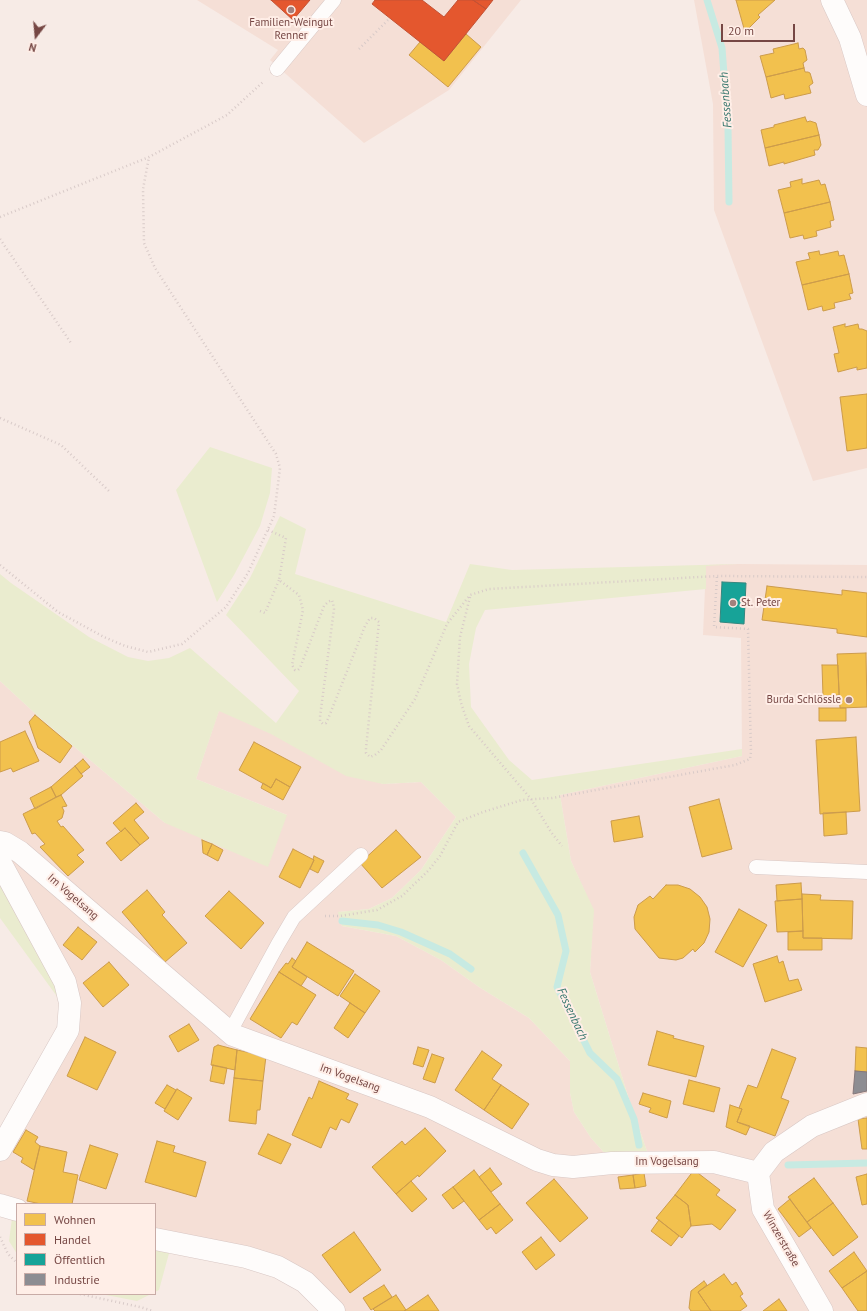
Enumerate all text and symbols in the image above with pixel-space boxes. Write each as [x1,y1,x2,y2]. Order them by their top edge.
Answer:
marker: Familien-Weingut Renner [286,5,296,15]
north arrow [16,16,56,56]
place label: Familien-Weingut Renner [249,16,333,42]
scale bar [723,16,797,42]
text: 20 m [728,23,754,38]
text: N [27,40,38,55]
water label: Fessenbach [717,71,735,129]
place label: St. Peter [741,596,780,610]
marker: St. Peter [728,598,738,608]
place label: Burda Schlössle [767,693,841,707]
marker: Burda Schlössle [844,695,854,705]
street label: Im Vogelsang [45,871,101,923]
water label: Fessenbach [554,985,590,1043]
street label: Im Vogelsang [318,1061,382,1095]
street label: Im Vogelsang [635,1155,699,1169]
legend [16,1203,156,1295]
street label: Winzerstraße [760,1209,802,1269]
text: Wohnen [54,1212,96,1227]
text: Handel [54,1232,91,1247]
text: Öffentlich [54,1252,105,1267]
text: Industrie [54,1272,100,1287]

